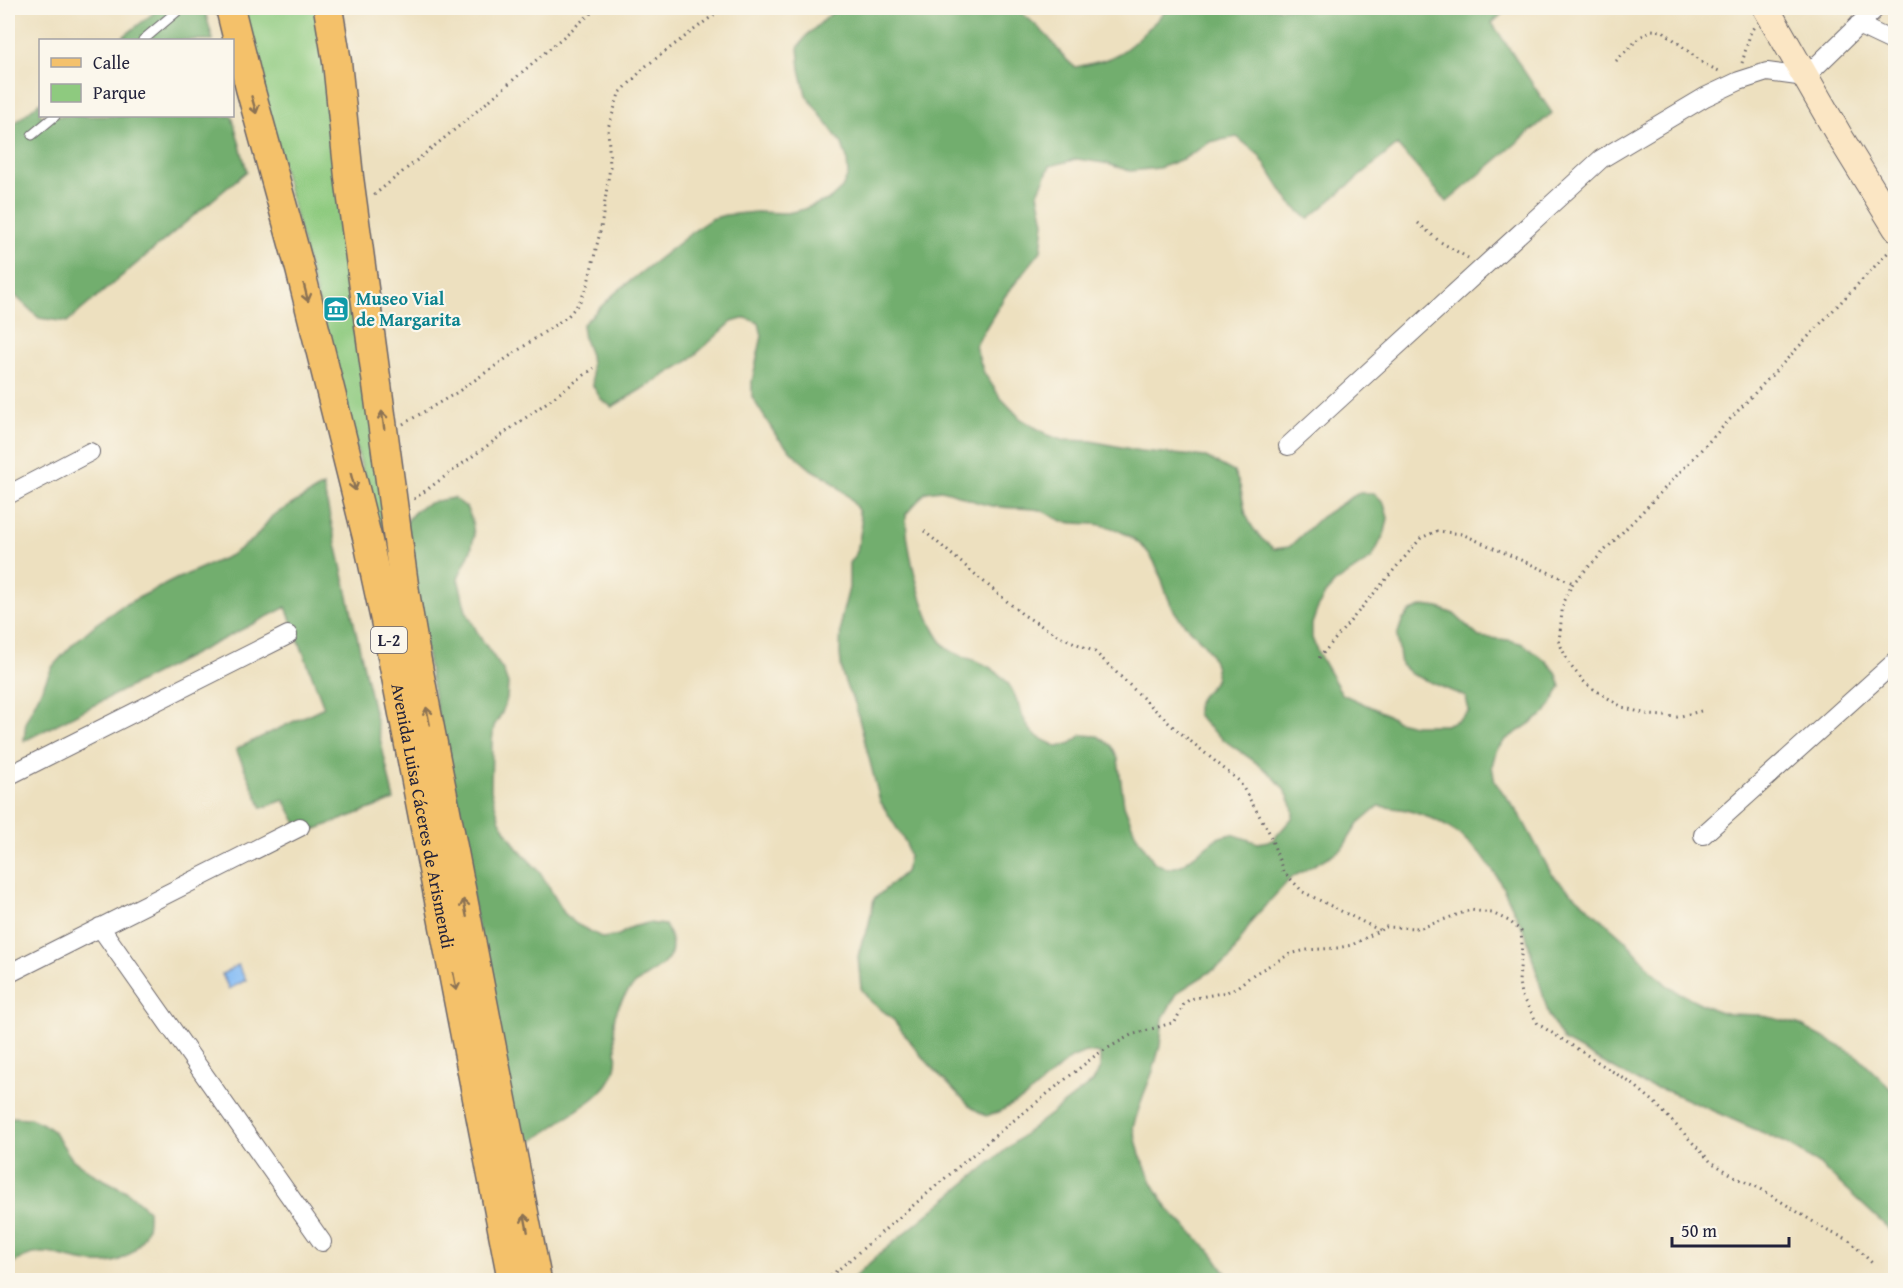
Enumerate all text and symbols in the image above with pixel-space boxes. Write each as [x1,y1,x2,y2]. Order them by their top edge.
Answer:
legend [39,39,234,117]
text: Calle [93,49,130,76]
text: Parque [93,79,146,106]
one-way arrow [249,95,261,114]
one-way arrow [300,283,312,302]
place label: Museo Vial de Margarita [356,285,461,333]
museum icon: Museo Vial de Margarita [321,294,351,324]
one-way arrow [377,411,388,430]
one-way arrow [347,472,359,491]
road number: L-2 [371,627,407,653]
street label: Avenida Luisa Cáceres de Arismendi [384,681,462,951]
one-way arrow [422,707,433,727]
one-way arrow [459,899,470,918]
one-way arrow [450,972,461,991]
scale bar [1672,1210,1789,1248]
one-way arrow [520,1214,531,1233]
text: 50 m [1681,1217,1717,1244]

